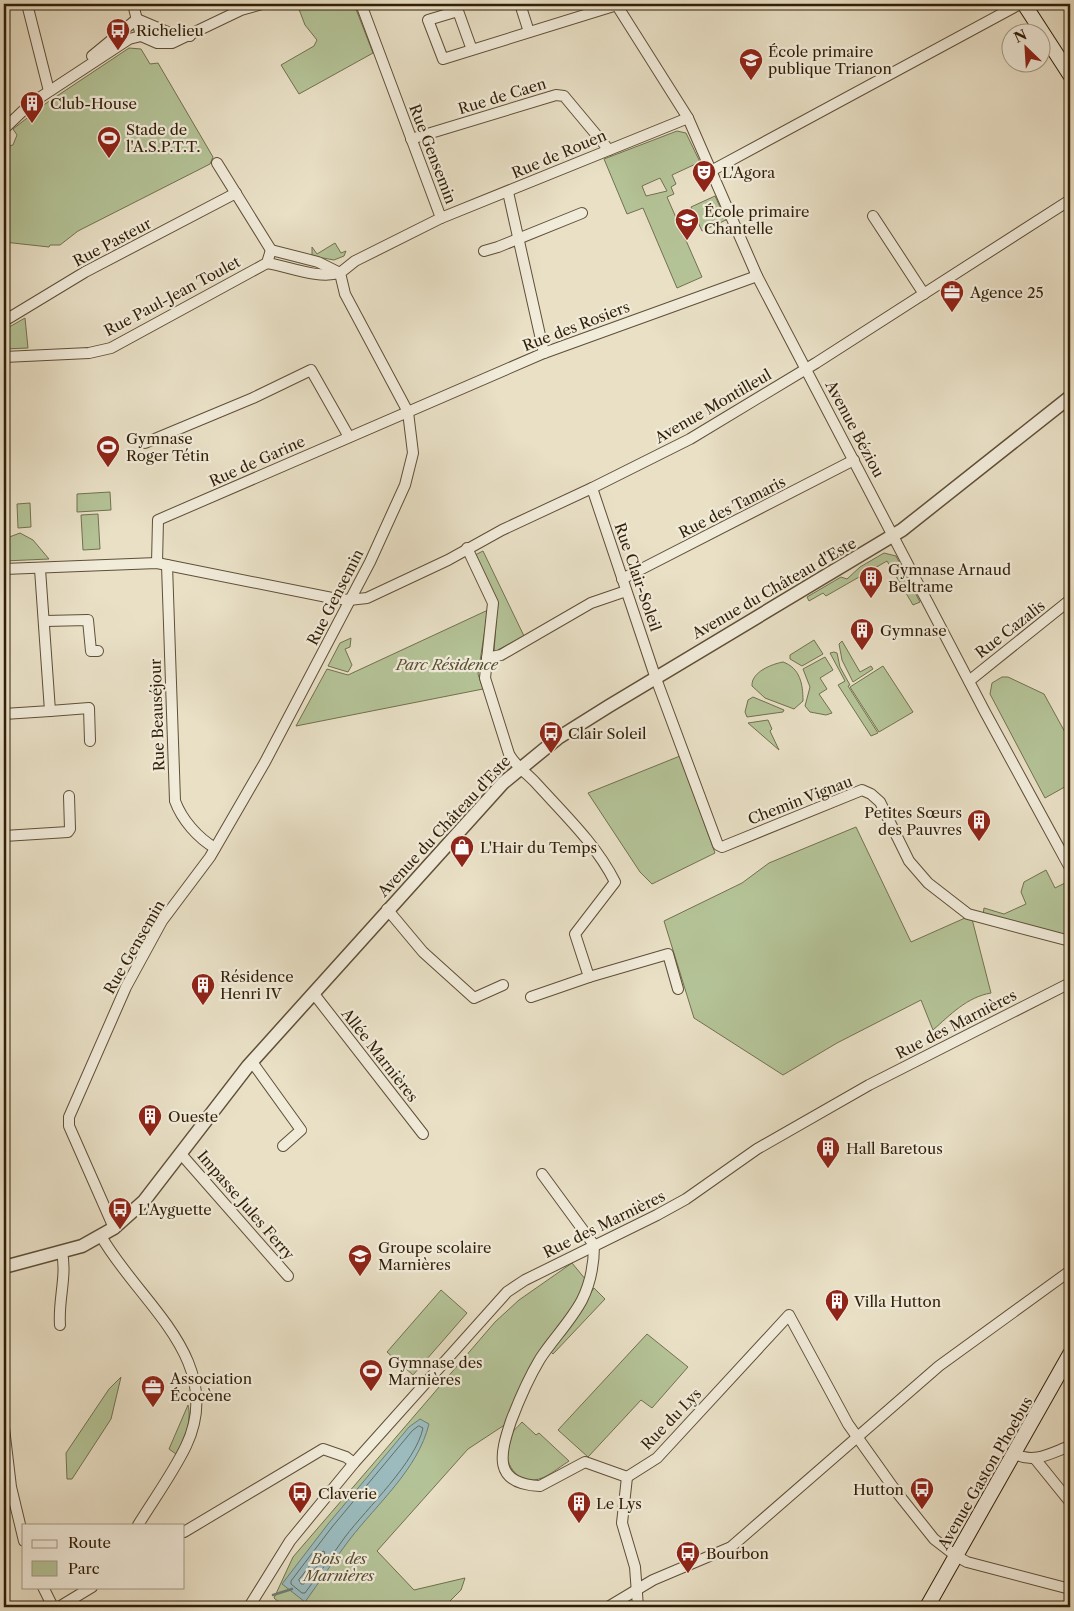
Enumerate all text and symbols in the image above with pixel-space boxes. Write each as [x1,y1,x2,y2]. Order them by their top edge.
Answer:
bus stop icon: Richelieu [105,17,131,51]
place label: Richelieu [136,21,204,40]
north arrow [1002,22,1052,72]
text: N [1011,25,1030,47]
place label: École primaire publique Trianon [768,42,893,78]
school or university icon: École primaire publique Trianon [738,47,764,81]
street label: Rue de Caen [456,73,549,118]
building icon: Club-House [19,90,45,124]
place label: Club-House [50,94,137,113]
street label: Rue Gensemin [405,101,461,207]
place label: Stade de l'A.S.P.T.T. [126,120,201,156]
sports icon: Stade de l'A.S.P.T.T. [96,125,122,159]
street label: Rue de Rouen [509,125,610,183]
theatre icon: L'Agora [691,159,717,193]
place label: L'Agora [722,163,775,182]
place label: École primaire Chantelle [704,202,809,238]
school or university icon: École primaire Chantelle [674,207,700,241]
street label: Rue Pasteur [70,213,155,271]
street label: Rue Paul-Jean Toulet [101,252,244,340]
office icon: Agence 25 [939,279,965,313]
place label: Agence 25 [969,283,1044,302]
street label: Rue des Rosiers [520,297,632,355]
street label: Avenue Montilleul [650,365,775,448]
street label: Avenue Béziou [821,376,888,481]
place label: Gymnase Roger Tétin [126,429,210,465]
street label: Rue de Garine [206,431,308,491]
sports icon: Gymnase Roger Tétin [95,434,121,468]
street label: Rue des Tamaris [675,472,789,542]
street label: Rue Clair-Soleil [610,520,666,634]
street label: Avenue du Château d'Este [688,533,859,643]
street label: Rue Gensemin [303,545,368,648]
place label: Gymnase Arnaud Beltrame [888,560,1011,596]
building icon: Gymnase Arnaud Beltrame [858,565,884,599]
street label: Rue Cazalis [971,596,1049,662]
building icon: Gymnase [849,617,875,651]
place label: Gymnase [880,621,947,640]
park label: Parc Résidence [395,655,499,674]
street label: Rue Beauséjour [146,658,168,772]
bus stop icon: Clair Soleil [538,720,564,754]
place label: Clair Soleil [568,724,647,743]
street label: Avenue du Château d'Este [373,751,514,901]
street label: Chemin Vignau [745,771,855,829]
place label: Petites Sœurs des Pauvres [864,803,962,839]
building icon: Petites Sœurs des Pauvres [966,808,992,842]
shop icon: L'Hair du Temps [449,834,475,868]
place label: L'Hair du Temps [480,838,597,857]
street label: Rue Gensemin [99,896,169,997]
place label: Résidence Henri IV [220,967,294,1003]
building icon: Résidence Henri IV [190,972,216,1006]
street label: Rue des Marnières [892,985,1020,1063]
street label: Allée Marnières [337,1004,422,1106]
building icon: Oueste [137,1103,163,1137]
place label: Oueste [168,1107,218,1126]
building icon: Hall Baretous [815,1135,841,1169]
place label: Hall Baretous [846,1139,943,1158]
street label: Impasse Jules Ferry [193,1146,299,1264]
street label: Rue des Marnières [540,1186,668,1262]
bus stop icon: L'Ayguette [107,1196,133,1230]
place label: L'Ayguette [138,1200,212,1219]
place label: Groupe scolaire Marnières [378,1238,491,1274]
school or university icon: Groupe scolaire Marnières [347,1243,373,1277]
building icon: Villa Hutton [824,1288,850,1322]
place label: Villa Hutton [853,1292,942,1311]
place label: Gymnase des Marnières [388,1353,483,1389]
sports icon: Gymnase des Marnières [358,1358,384,1392]
place label: Association Écocène [169,1369,253,1405]
office icon: Association Écocène [140,1374,166,1408]
street label: Rue du Lys [637,1384,705,1454]
street label: Avenue Gaston Phoebus [933,1393,1037,1554]
bus stop icon: Hutton [909,1476,935,1510]
bus stop icon: Claverie [287,1480,313,1514]
place label: Hutton [853,1480,905,1499]
place label: Claverie [318,1484,377,1503]
building icon: Le Lys [566,1490,592,1524]
place label: Le Lys [596,1494,642,1513]
legend [22,1524,185,1588]
text: Route [68,1533,111,1552]
bus stop icon: Bourbon [675,1540,701,1574]
place label: Bourbon [706,1544,769,1563]
park label: Bois des Marnières [302,1549,375,1585]
text: Parc [68,1559,100,1578]

